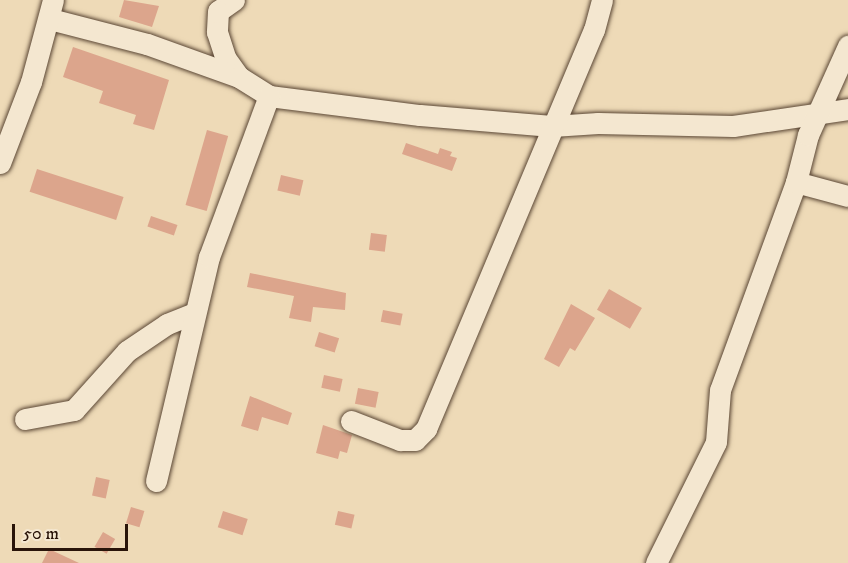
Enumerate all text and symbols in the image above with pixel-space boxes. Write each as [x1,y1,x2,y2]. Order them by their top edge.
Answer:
scale bar [15,512,130,550]
text: 50 m [23,523,59,545]

